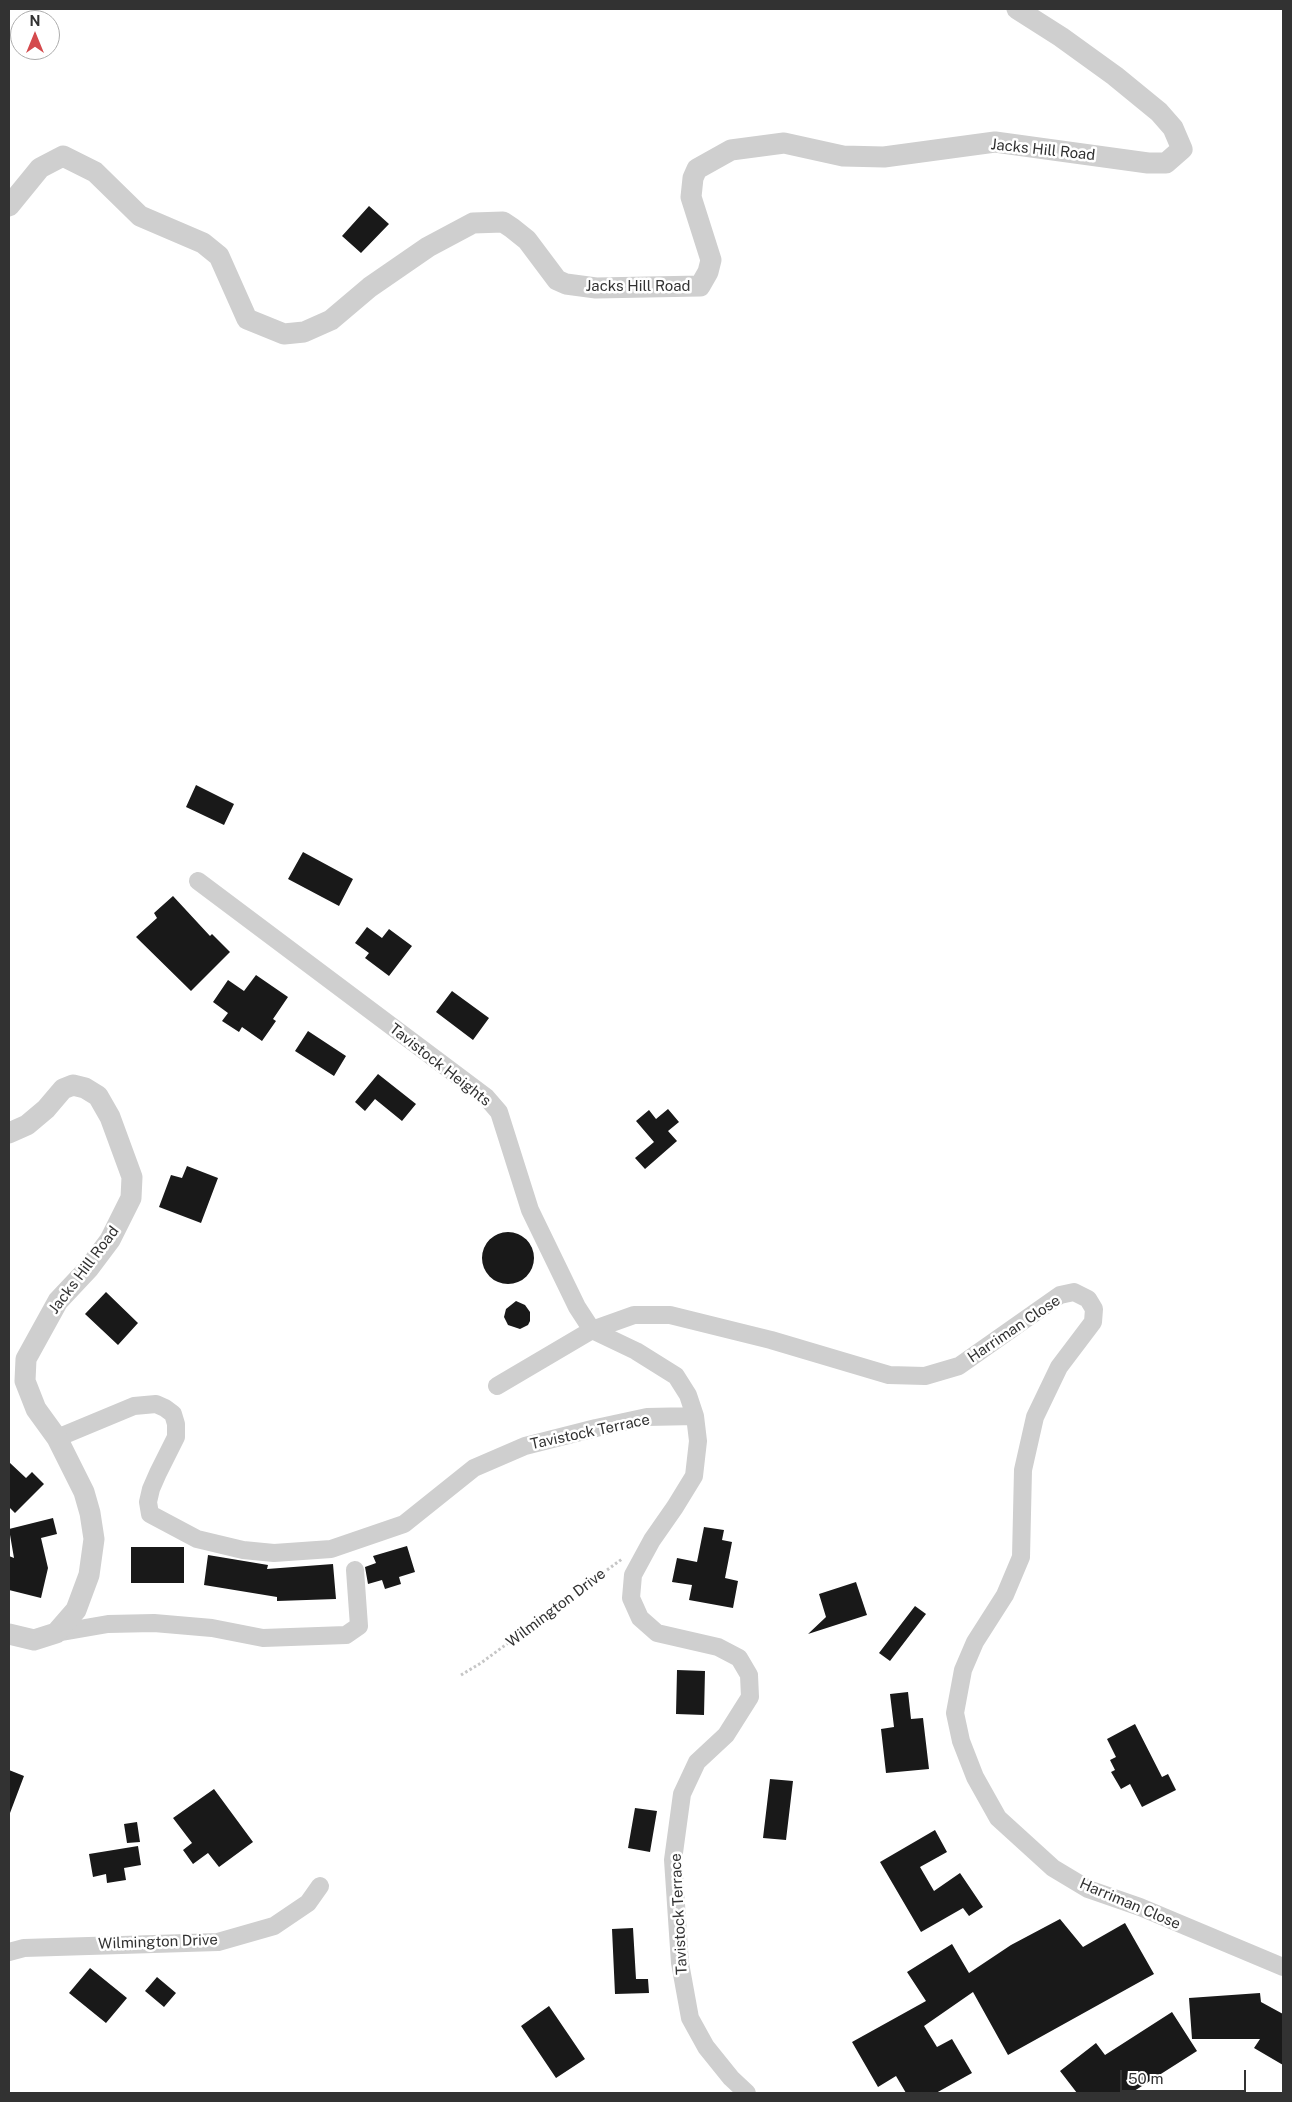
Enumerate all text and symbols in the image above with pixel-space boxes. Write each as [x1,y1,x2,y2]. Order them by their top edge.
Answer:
north arrow [10,10,60,60]
text: N [30,13,40,29]
street label: Jacks Hill Road [990,136,1096,164]
street label: Jacks Hill Road [586,277,690,295]
street label: Tavistock Heights [386,1020,494,1110]
street label: Jacks Hill Road [45,1223,123,1317]
street label: Harriman Close [964,1291,1064,1367]
street label: Tavistock Terrace [529,1411,651,1453]
street label: Wilmington Drive [503,1565,609,1651]
street label: Tavistock Terrace [667,1853,691,1975]
street label: Harriman Close [1077,1875,1183,1933]
street label: Wilmington Drive [98,1931,218,1953]
scale bar [1122,2060,1248,2092]
text: 50 m [1128,2070,1163,2087]

